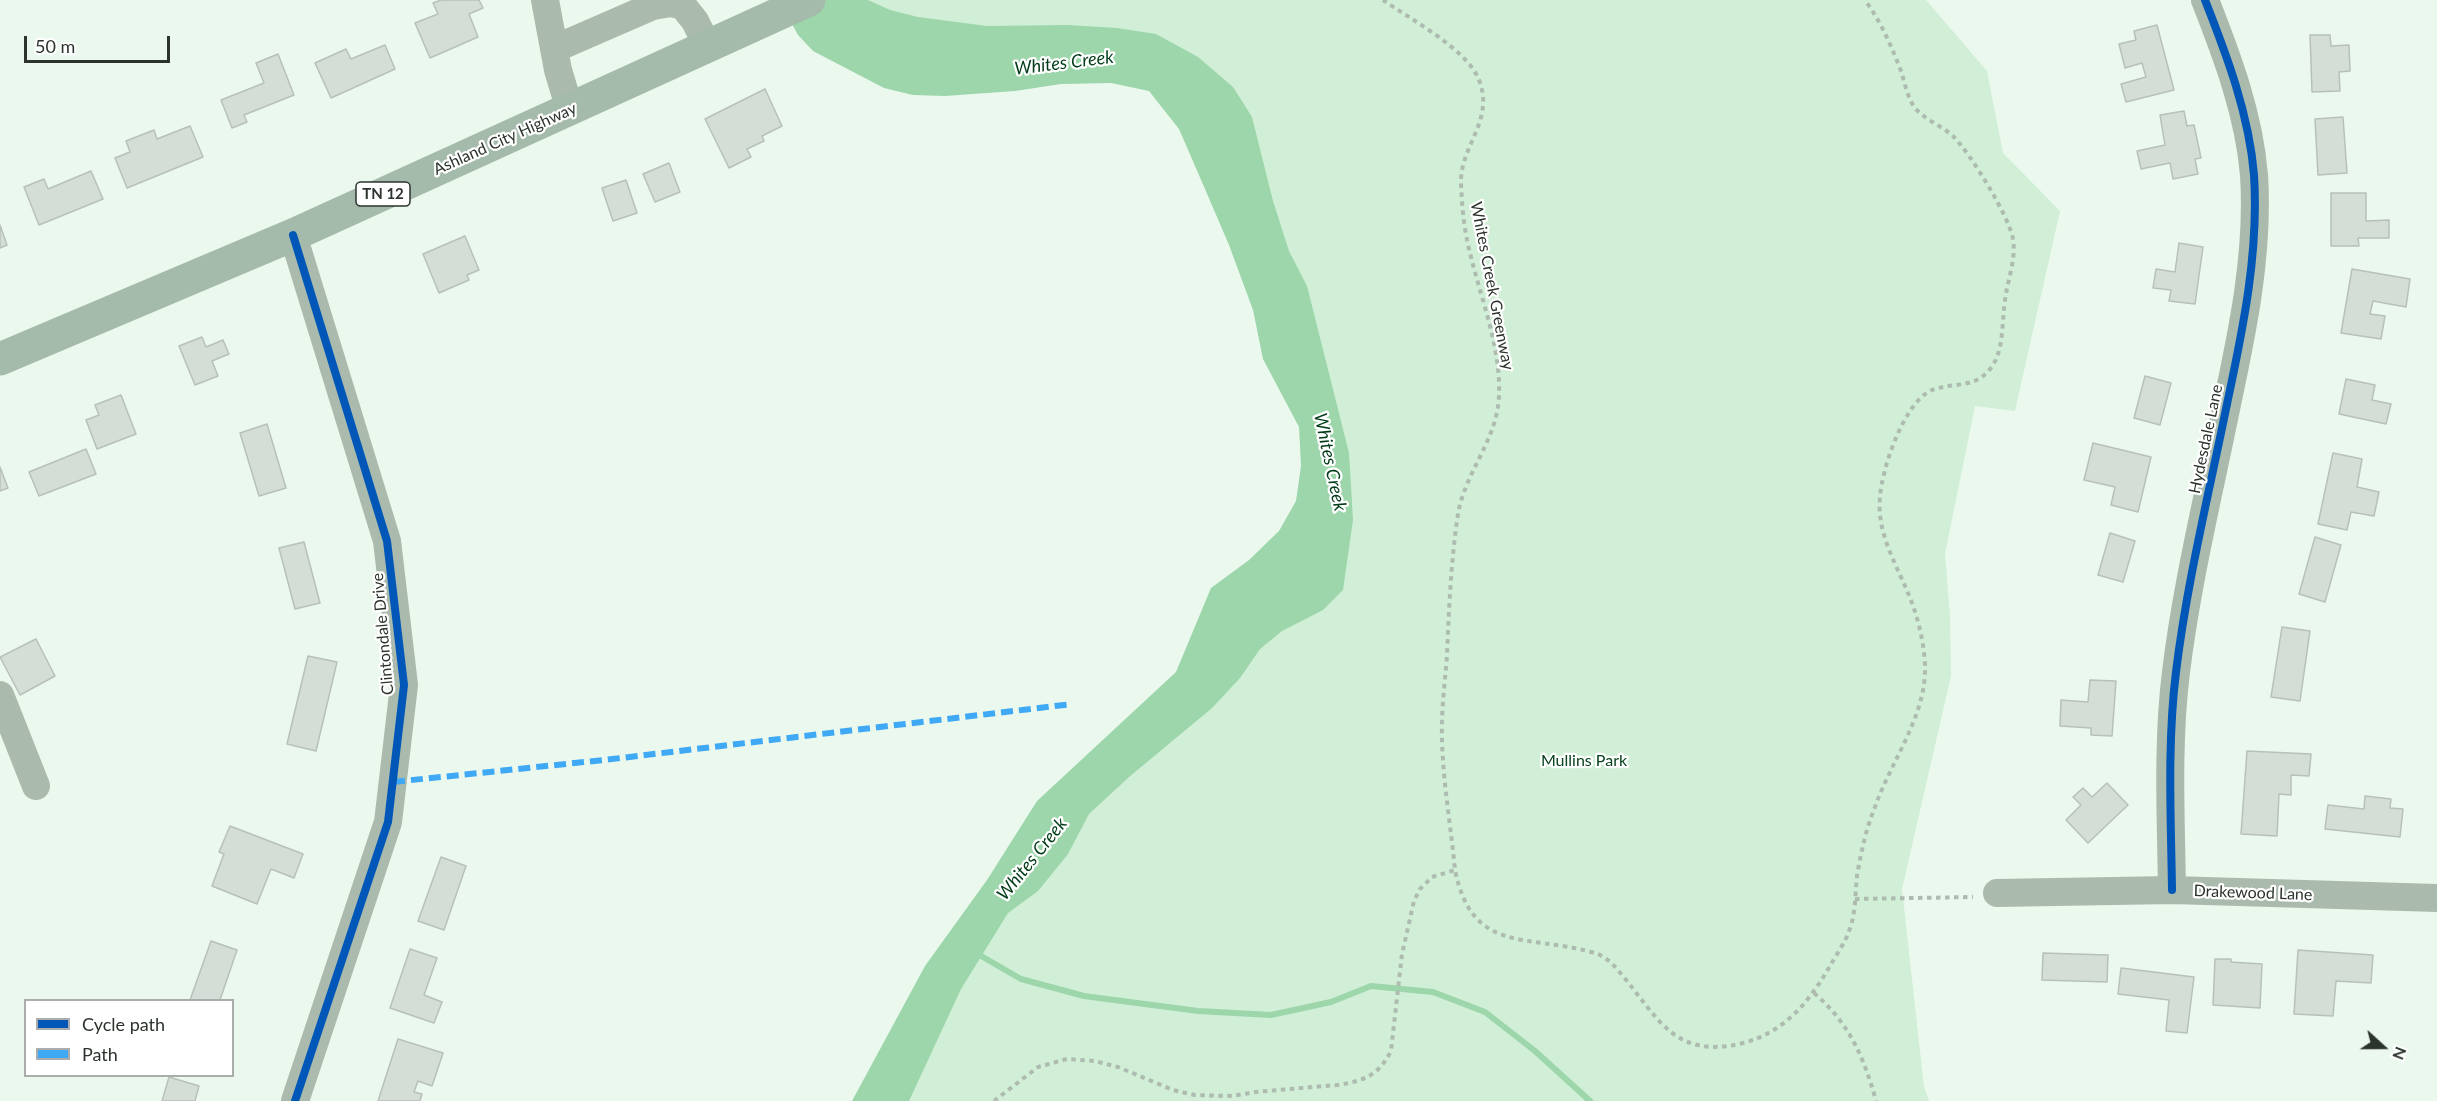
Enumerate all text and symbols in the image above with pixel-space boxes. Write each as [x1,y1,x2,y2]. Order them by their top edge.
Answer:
scale bar [27,24,172,62]
text: 50 m [35,35,75,57]
water label: Whites Creek [1013,46,1115,80]
street label: Ashland City Highway [430,99,580,179]
road number: TN 12 [356,182,410,206]
street label: Whites Creek Greenway [1466,200,1518,372]
street label: Hydesdale Lane [2185,383,2227,495]
water label: Whites Creek [1309,411,1351,513]
street label: Clintondale Drive [368,572,398,696]
park label: Mullins Park [1541,751,1627,771]
water label: Whites Creek [992,813,1072,905]
street label: Drakewood Lane [2193,881,2313,905]
legend [24,999,234,1077]
text: Cycle path [82,1013,165,1035]
north arrow [2353,1017,2413,1077]
text: Path [82,1043,118,1065]
text: N [2389,1044,2411,1063]

